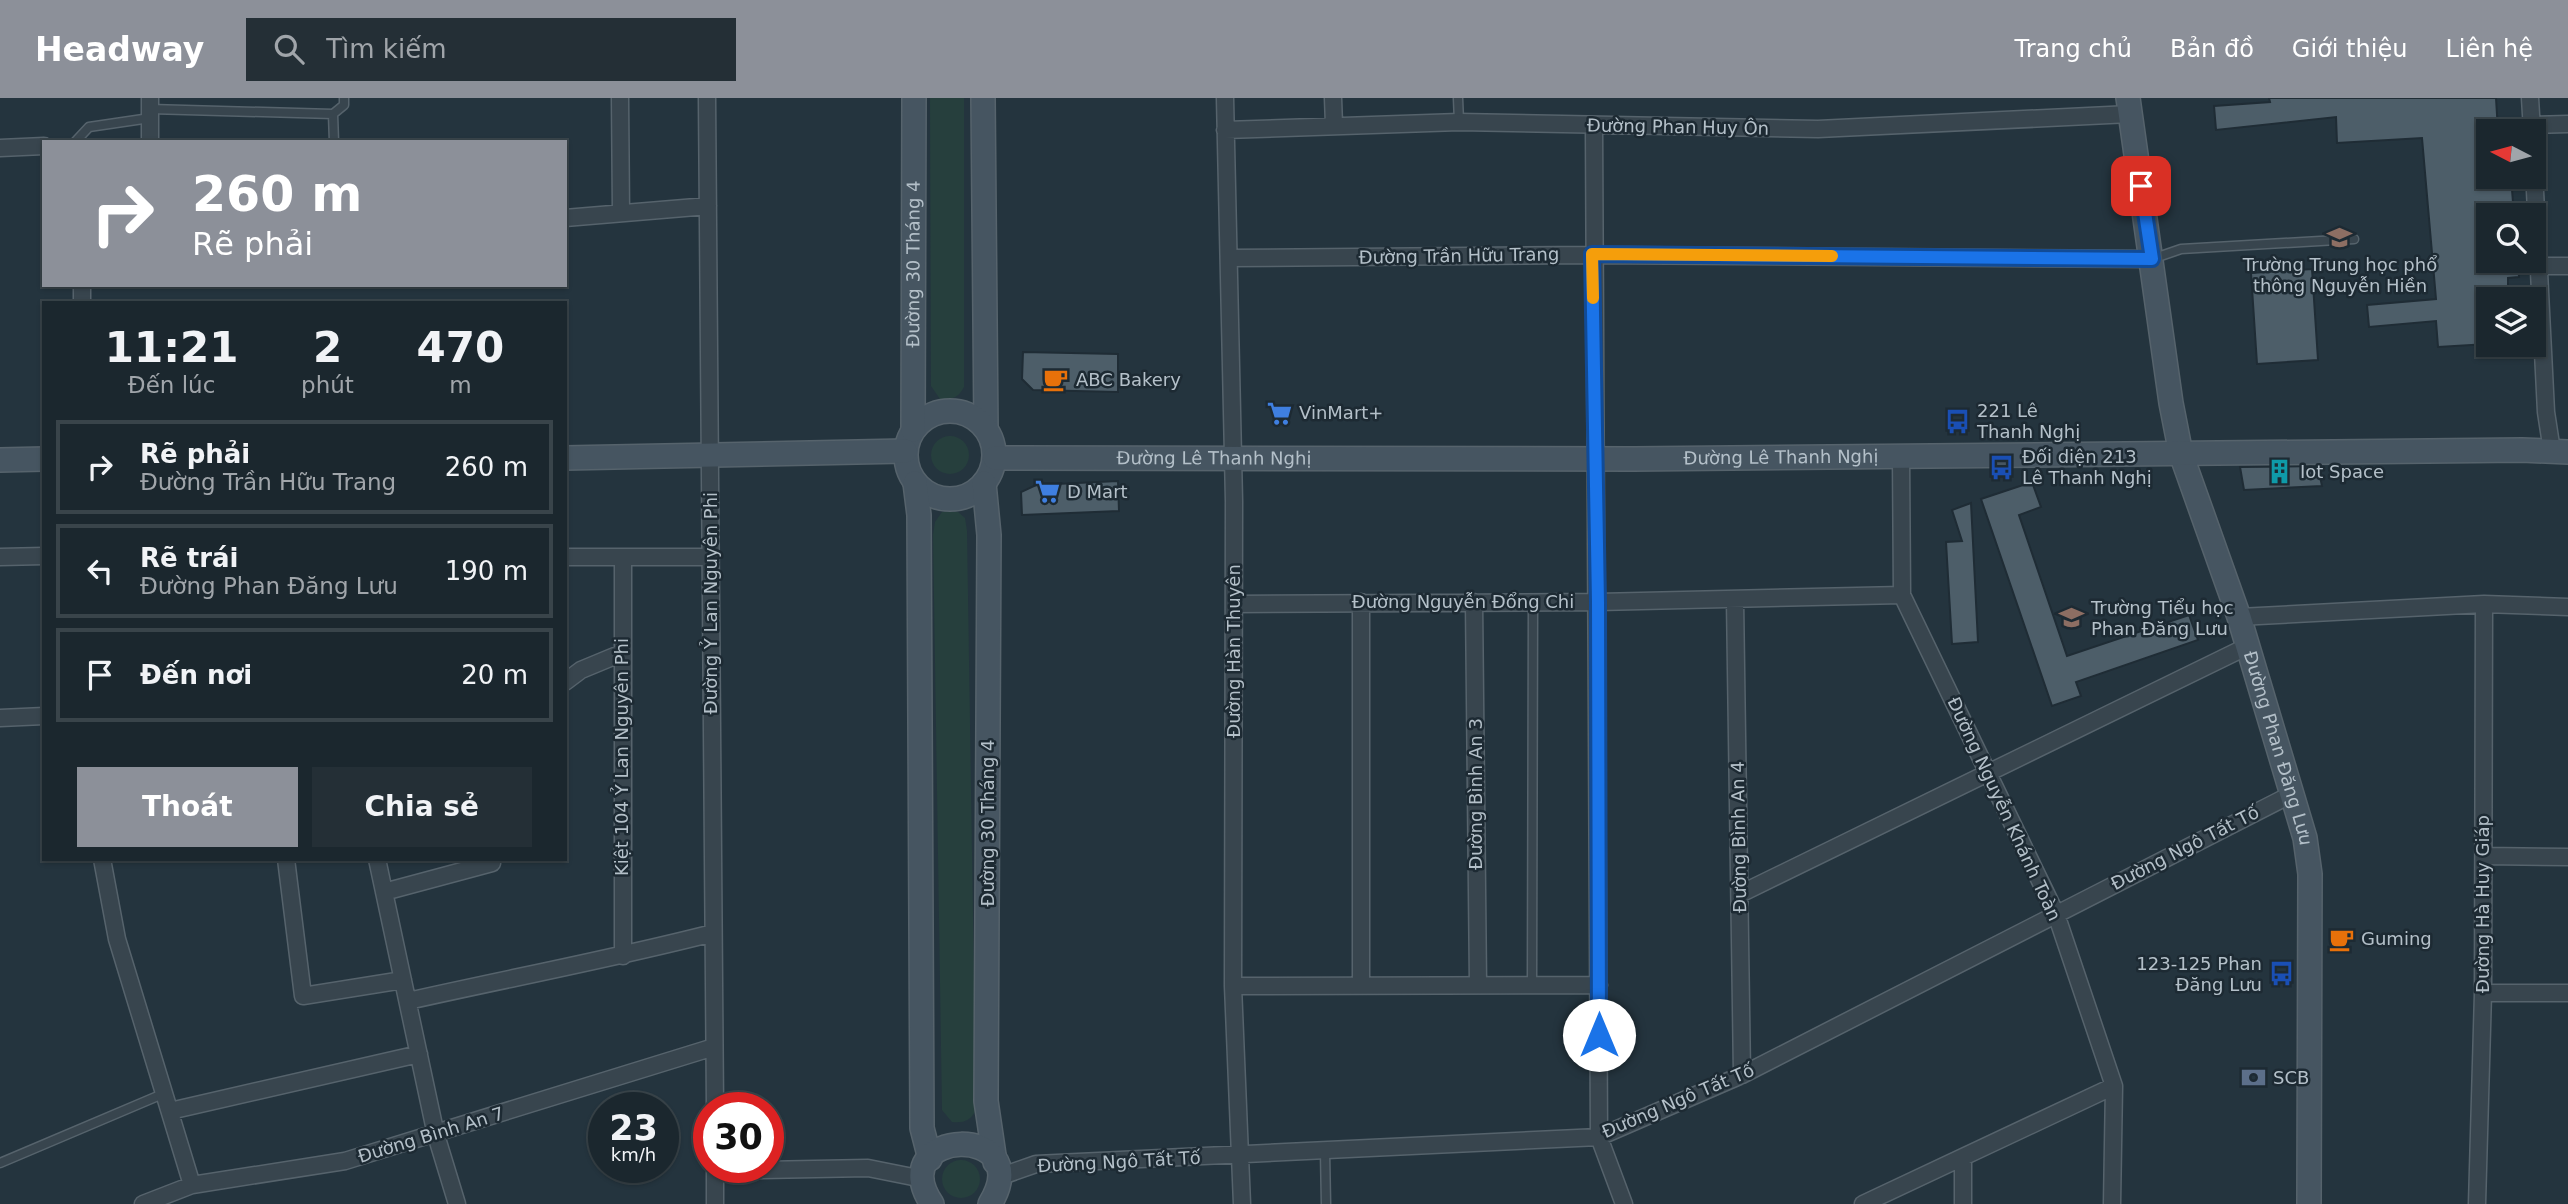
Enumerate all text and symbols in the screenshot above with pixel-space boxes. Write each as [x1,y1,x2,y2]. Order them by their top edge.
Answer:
search box [246,18,736,81]
text: Headway [35,30,204,69]
icon: search [270,30,308,68]
text: Tìm kiếm [326,34,446,64]
text: Trang chủ [2015,35,2132,63]
text: Bản đồ [2170,35,2254,63]
text: Giới thiệu [2292,35,2407,63]
text: Liên hệ [2445,35,2533,63]
street label: Đường Phan Huy Ôn [1587,114,1769,139]
north arrow [2476,119,2546,189]
map controls [2476,119,2546,357]
pin [2111,156,2171,216]
text: 260 m [192,166,362,223]
icon: arrive [2122,167,2160,205]
icon: right [77,168,168,259]
street label: Đường 30 Tháng 4 [902,180,924,348]
button: search [2476,203,2546,273]
school or university icon: Trường Trung học phổ thông Nguyễn Hiền [2326,224,2354,252]
text: Rẽ phải [192,225,313,263]
street label: Đường Trần Hữu Trang [1359,243,1559,268]
place label: Trường Trung học phổ thông Nguyễn Hiền [2242,254,2437,296]
button: layers [2476,287,2546,357]
text: 11:21 [105,323,238,372]
text: 2 [313,323,342,372]
text: 470 [417,323,504,372]
cafe icon: ABC Bakery [1042,366,1070,394]
place label: ABC Bakery [1076,369,1181,390]
text: Đến lúc [128,372,215,398]
text: phút [301,372,354,398]
text: m [449,372,472,398]
supermarket icon: VinMart+ [1265,399,1293,427]
place label: 221 Lê Thanh Nghị [1976,400,2080,442]
place label: VinMart+ [1299,402,1383,423]
bus stop icon: 221 Lê Thanh Nghị [1943,407,1971,435]
text: Rẽ phải [140,439,250,469]
street label: Đường Lê Thanh Nghị [1683,446,1879,468]
place label: Đối diện 213 Lê Thanh Nghị [2022,446,2152,488]
street label: Đường Lê Thanh Nghị [1117,447,1311,468]
icon: right [81,448,119,486]
text: 260 m [445,452,528,482]
bus stop icon: Đối diện 213 Lê Thanh Nghị [1988,453,2016,481]
building icon: Iot Space [2266,458,2294,486]
place label: Iot Space [2300,461,2384,482]
text: Đường Trần Hữu Trang [140,469,396,495]
supermarket icon: D Mart [1033,478,1061,506]
place label: D Mart [1067,481,1128,502]
street label: Đường Ỷ Lan Nguyên Phi [699,492,721,714]
text: Rẽ trái [140,543,238,573]
icon: left [81,552,119,590]
text: 190 m [445,556,528,586]
street label: Đường Hàn Thuyên [1223,564,1244,738]
text: Đường Phan Đăng Lưu [140,573,398,599]
street label: Đường Nguyễn Đổng Chi [1352,591,1574,612]
place label: Trường Tiểu học Phan Đăng Lưu [2090,597,2234,639]
school or university icon: Trường Tiểu học Phan Đăng Lưu [2057,604,2085,632]
street label: Kiệt 104 Ỷ Lan Nguyên Phi [610,638,632,876]
street label: Đường Phan Đăng Lưu [2240,648,2317,847]
icon: arrive [81,656,119,694]
text: Đến nơi [140,660,252,690]
text: 20 m [461,660,528,690]
street label: Đường Nguyễn Khánh Toàn [1943,694,2066,924]
street label: Đường Bình An 3 [1465,718,1486,870]
street label: Đường 30 Tháng 4 [977,740,998,907]
street label: Đường Bình An 4 [1727,761,1750,913]
button: Thoát [77,767,298,847]
button: Chia sẻ [312,767,532,847]
street label: Đường Ngô Tất Tố [2107,801,2262,894]
street label: Đường Hà Huy Giáp [2472,815,2493,993]
cafe icon: Guming [2327,925,2355,953]
place label: Guming [2361,928,2432,949]
place label: 123-125 Phan Đăng Lưu [2136,953,2262,995]
bus stop icon: 123-125 Phan Đăng Lưu [2268,960,2296,988]
position arrow [1562,998,1636,1072]
street label: Đường Ngô Tất Tố [1599,1059,1757,1142]
bank icon: SCB [2239,1064,2267,1092]
place label: SCB [2273,1067,2309,1088]
speed limit sign: 30 [693,1092,784,1183]
street label: Đường Bình An 7 [355,1102,506,1167]
text: 23 [609,1108,658,1148]
text: km/h [611,1144,656,1165]
street label: Đường Ngô Tất Tố [1037,1147,1201,1176]

